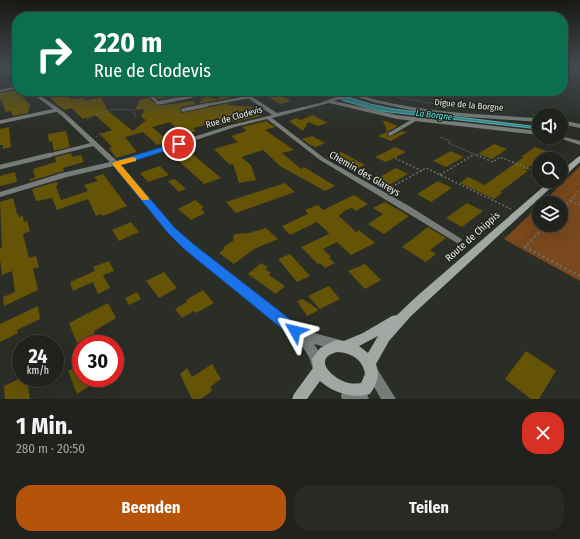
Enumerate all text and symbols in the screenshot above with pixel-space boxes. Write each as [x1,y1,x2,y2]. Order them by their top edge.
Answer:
text: 220 m [94,26,162,59]
icon: right [28,28,80,80]
text: Rue de Clodevis [94,60,211,82]
street label: Digue de la Borgne [434,97,504,113]
street label: Rue de Clodevis [205,104,264,130]
water label: La Borgne [415,108,454,122]
map controls [532,108,568,232]
button: sound [532,108,568,144]
pin [162,127,196,161]
icon: arrive [168,133,190,155]
street label: Chemin des Glareys [327,149,402,199]
button: search [532,152,568,188]
button: layers [532,196,568,232]
street label: Route de Chippis [443,209,502,264]
position arrow [274,310,316,352]
speed limit sign: 30 [72,335,124,387]
text: 24 [28,344,48,368]
text: km/h [27,365,49,377]
text: 1 Min. [16,412,73,440]
button: close [522,412,564,454]
text: 280 m · 20:50 [16,441,85,456]
button: Beenden [16,485,286,531]
button: Teilen [294,485,564,531]

